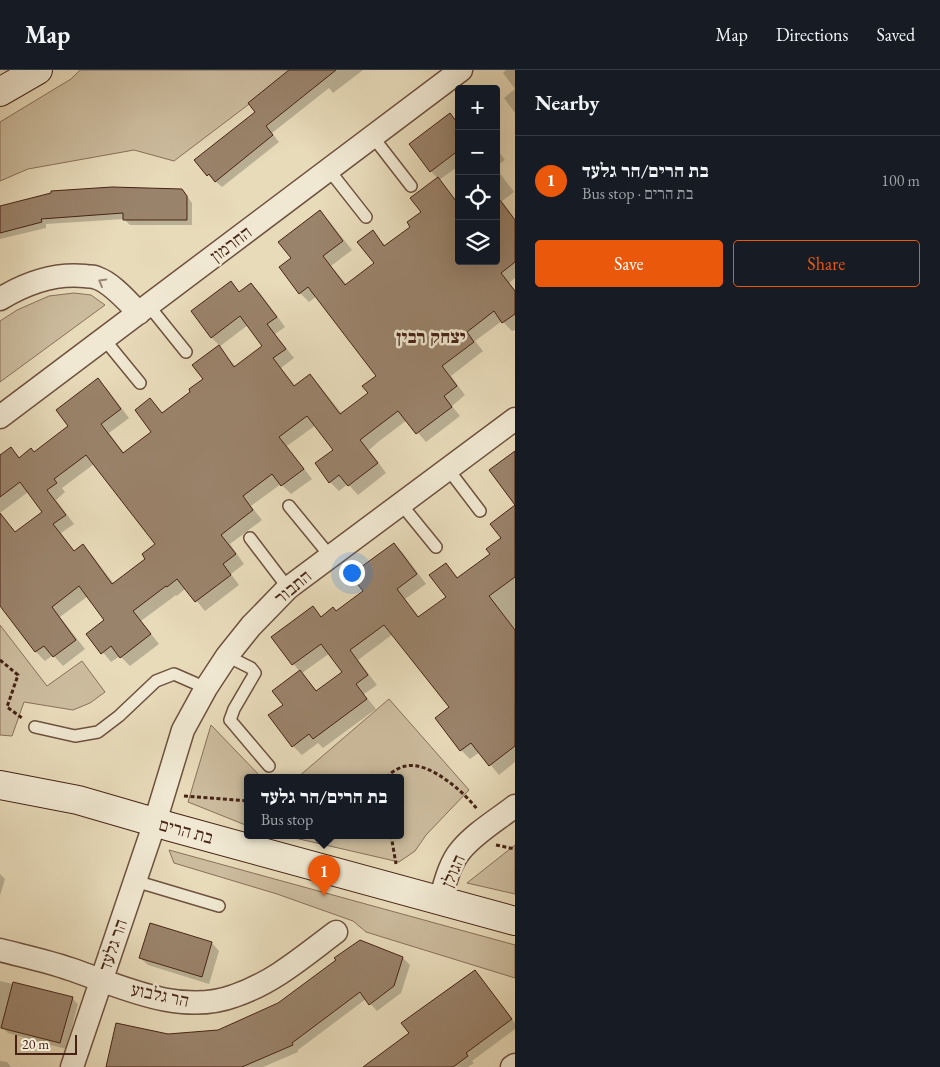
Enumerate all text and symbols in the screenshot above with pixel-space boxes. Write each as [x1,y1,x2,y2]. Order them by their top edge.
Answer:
text: Map [25,19,70,50]
text: Map [716,23,748,46]
text: Directions [776,23,848,46]
text: Saved [876,23,915,46]
map controls [455,85,500,265]
button: + [455,85,500,130]
text: Nearby [535,89,599,116]
button: − [455,130,500,175]
text: בת הרים/הר גלעד [582,158,709,183]
text: 1 [547,170,555,191]
text: 100 m [881,170,920,191]
button: locate [455,175,500,220]
text: Bus stop · בת הרים [582,183,693,204]
street label: החרמון [205,220,256,267]
button: layers [455,220,500,265]
button: Save [535,240,723,287]
button: Share [733,240,920,287]
one-way arrow [99,278,108,288]
district label: יצחק רבין [396,324,466,349]
your location [339,560,365,586]
street label: התבור [269,564,316,609]
popup [244,774,404,839]
text: בת הרים/הר גלעד [261,784,387,809]
text: Bus stop [261,809,313,830]
street label: בת הרים [156,812,216,849]
street label: הגולן [435,851,470,891]
pin: 1 [308,855,340,896]
street label: הר גלעד [93,916,132,974]
street label: הר גלבוע [129,977,191,1012]
scale bar [15,1032,78,1055]
text: 20 m [22,1035,49,1053]

